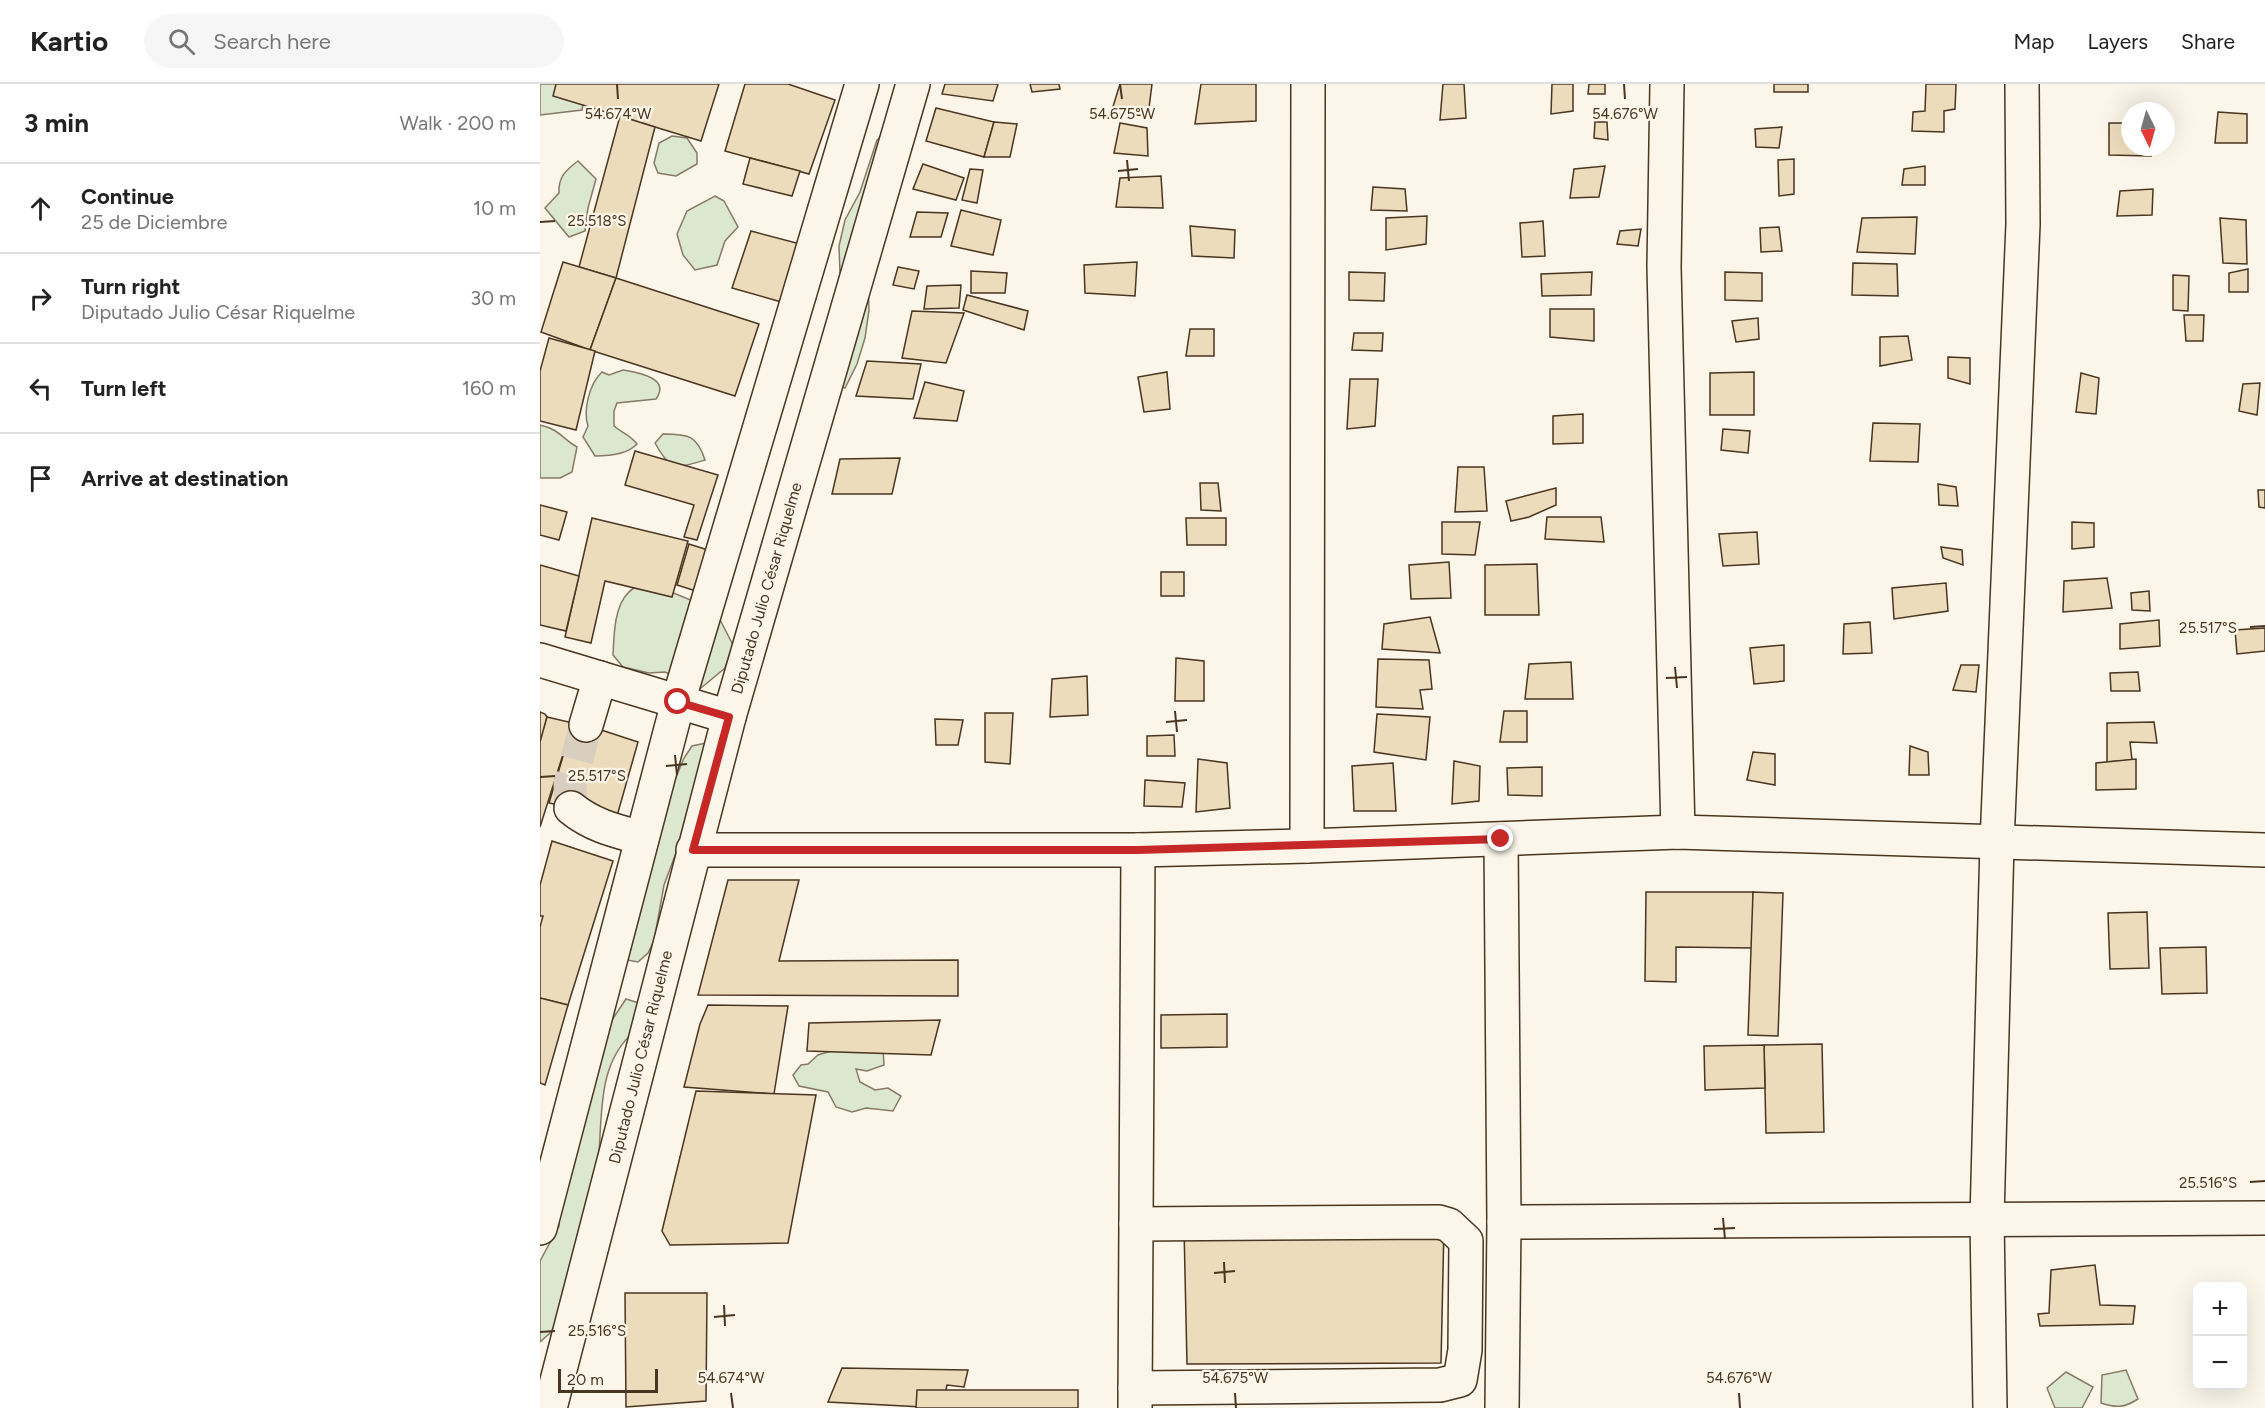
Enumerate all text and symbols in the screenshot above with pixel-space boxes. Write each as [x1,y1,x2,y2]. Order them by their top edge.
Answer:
search box [144,14,564,68]
text: Kartio [30,24,108,58]
icon: search [165,25,198,58]
text: Search here [213,28,331,55]
text: Map [2014,29,2054,54]
text: Layers [2087,29,2148,54]
text: Share [2181,29,2235,54]
north arrow [2121,102,2175,156]
text: 54.674°W [585,105,652,123]
text: 54.675°W [1089,105,1156,123]
text: 54.676°W [1592,105,1659,123]
text: 3 min [24,107,89,139]
text: Walk · 200 m [400,111,516,135]
text: Continue [81,183,174,210]
icon: ahead [24,192,57,225]
text: 10 m [473,196,516,220]
text: 25 de Diciembre [81,210,227,234]
text: 25.518°S [568,212,626,230]
text: Turn right [81,273,180,300]
icon: right [24,282,57,315]
text: 30 m [470,286,516,310]
text: Diputado Julio César Riquelme [81,300,355,324]
icon: left [24,372,57,405]
text: Turn left [81,375,167,402]
text: 160 m [462,376,516,400]
icon: arrive [24,462,57,495]
text: Arrive at destination [81,465,289,492]
street label: Diputado Julio César Riquelme [727,480,806,696]
text: 25.517°S [2179,619,2237,637]
route start [664,688,690,714]
text: 25.517°S [568,767,626,785]
route end [1487,825,1513,851]
street label: Diputado Julio César Riquelme [605,948,676,1166]
text: 25.516°S [2179,1174,2237,1192]
map controls [2193,1282,2247,1390]
button: + [2193,1282,2247,1336]
text: 25.516°S [568,1322,626,1340]
button: − [2193,1336,2247,1390]
scale bar [558,1366,658,1394]
text: 54.674°W [698,1369,765,1387]
text: 54.675°W [1202,1369,1269,1387]
text: 54.676°W [1706,1369,1773,1387]
text: 20 m [567,1370,604,1389]

